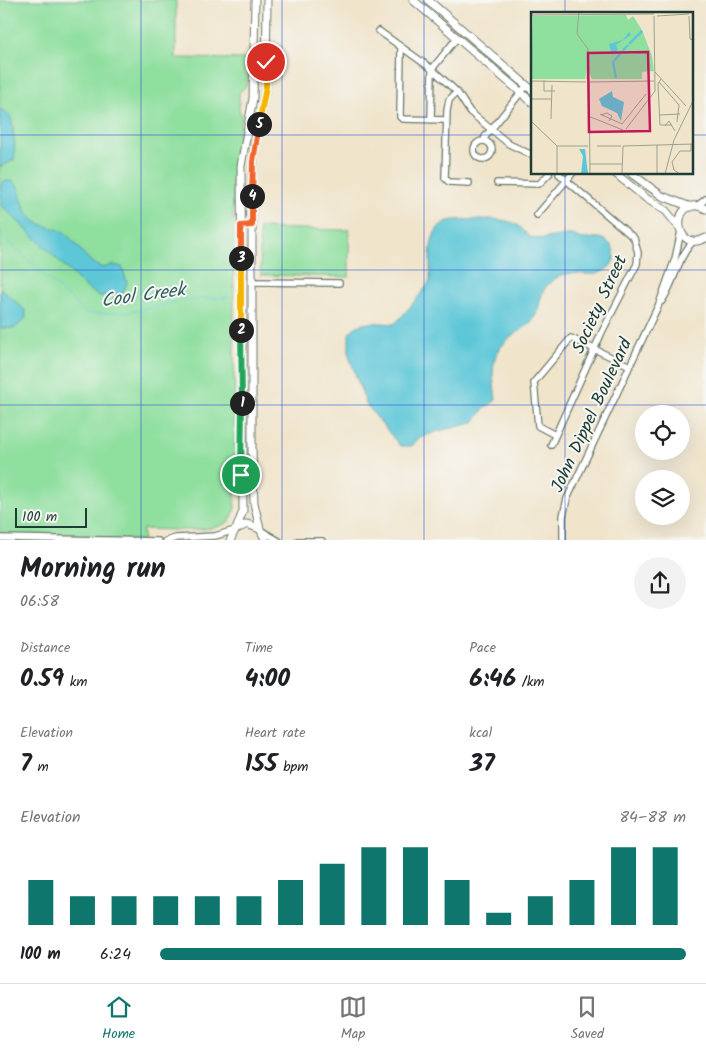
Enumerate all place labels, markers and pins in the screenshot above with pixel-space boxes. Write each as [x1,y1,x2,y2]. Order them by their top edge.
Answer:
pin [245,41,287,83]
pin: 5 [246,112,272,136]
pin: 4 [240,184,264,208]
pin: 3 [228,246,254,270]
pin: 2 [228,318,254,342]
pin: 1 [230,390,254,416]
pin [220,454,262,496]

